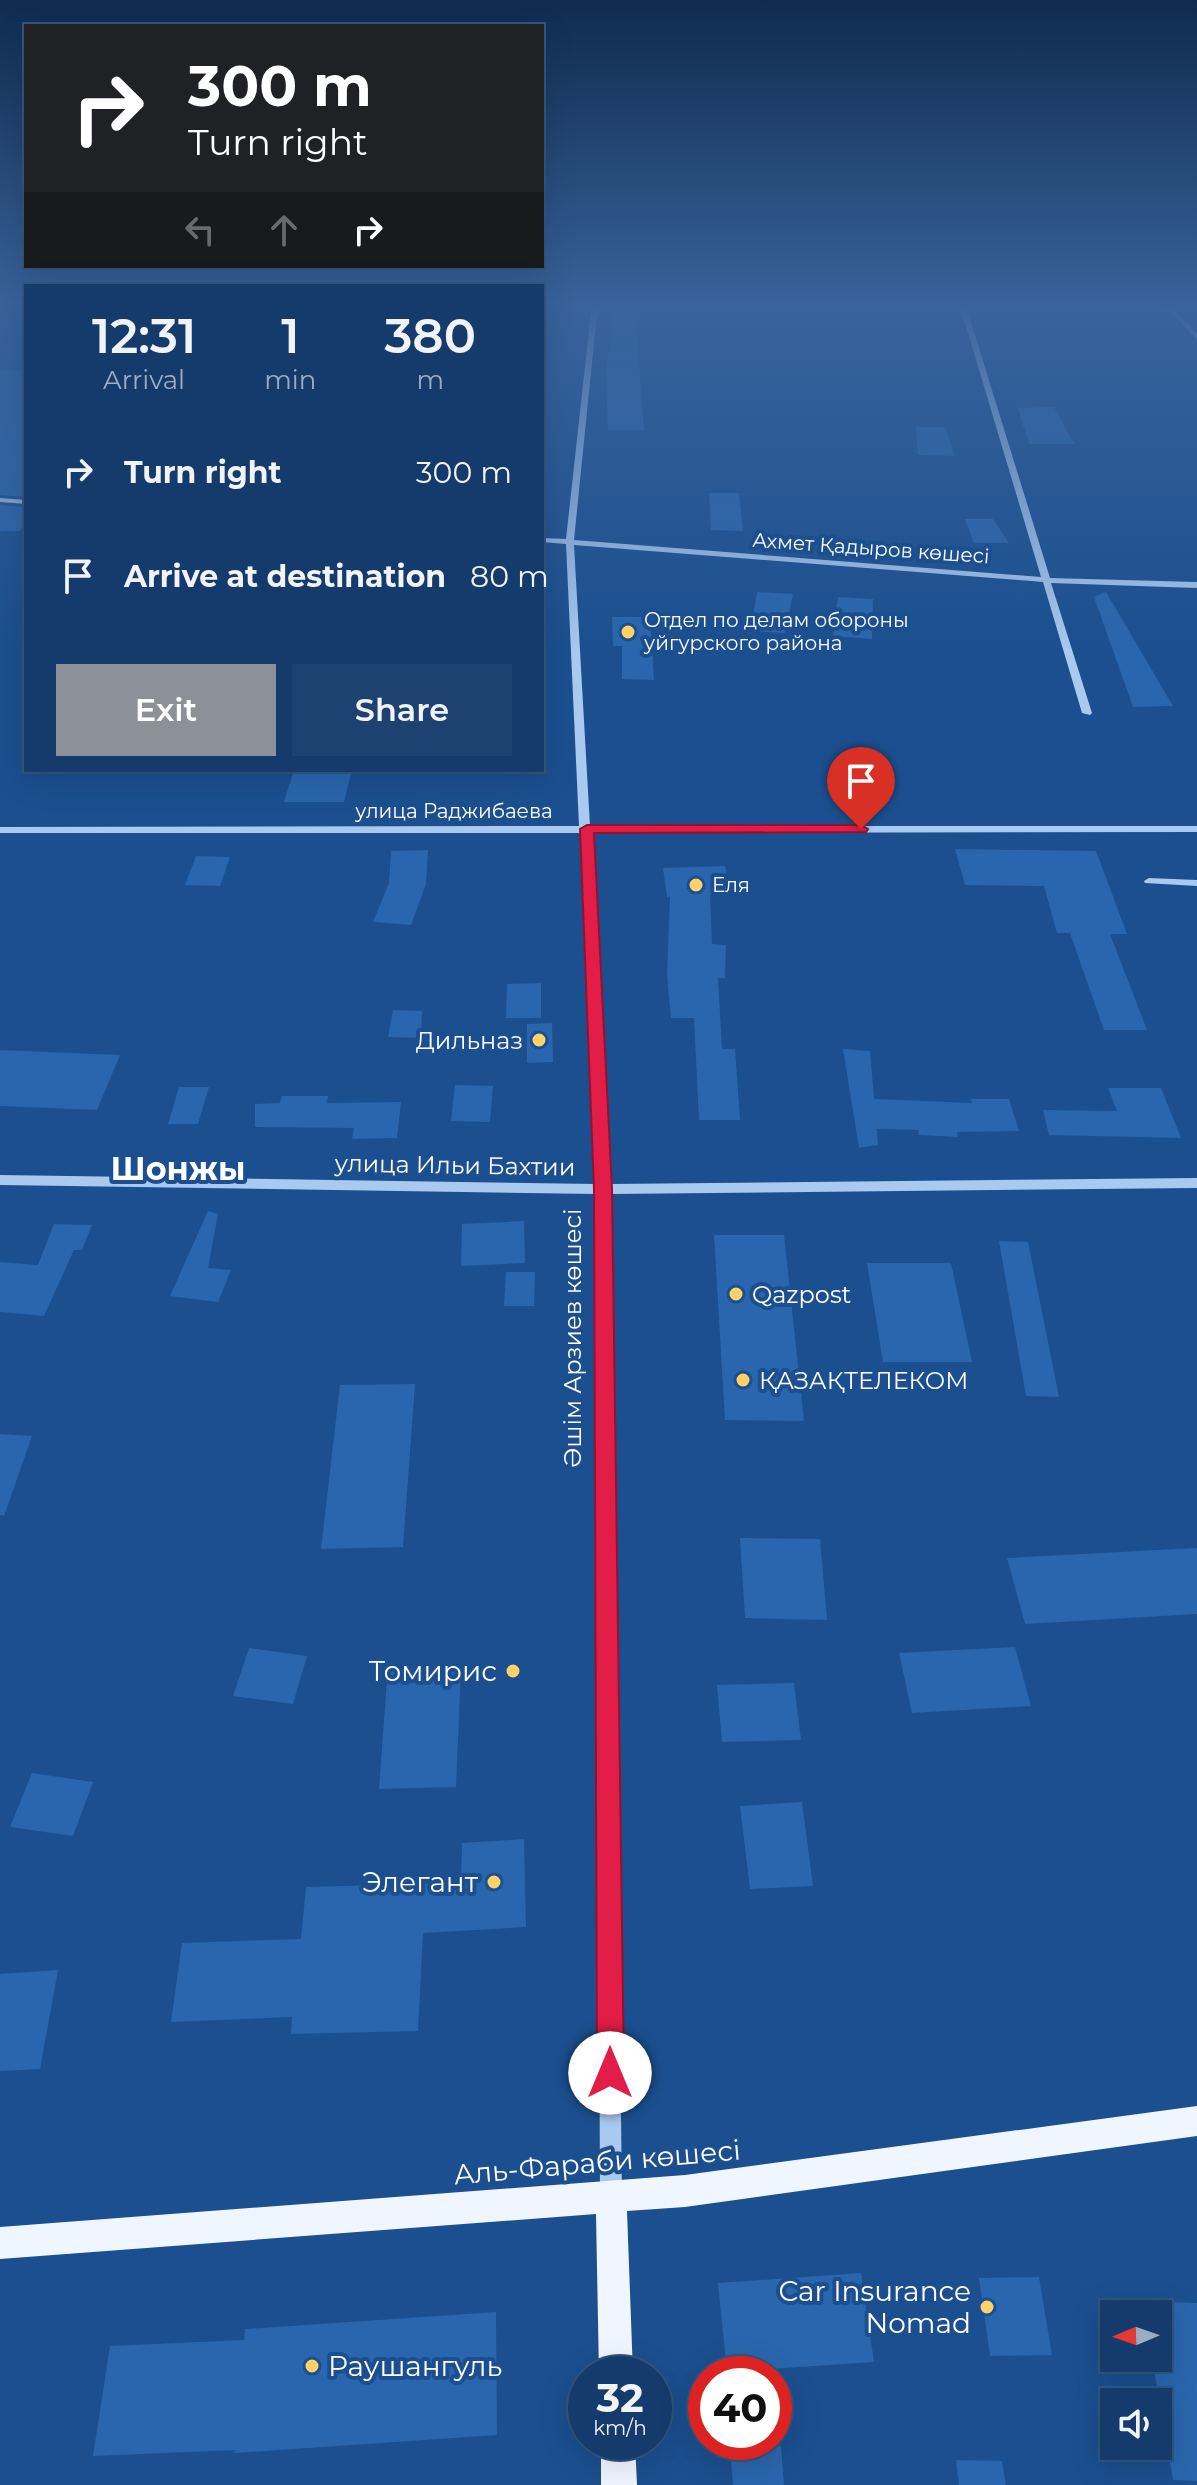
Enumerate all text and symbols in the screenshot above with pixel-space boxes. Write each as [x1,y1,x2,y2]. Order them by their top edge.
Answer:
text: 300 m [188,52,372,120]
icon: right [56,56,160,160]
text: Turn right [188,120,368,164]
icon: left [178,208,222,252]
icon: ahead [262,208,306,252]
icon: right [346,208,390,252]
text: 12:31 [92,307,196,365]
text: 1 [281,307,299,365]
text: 380 [384,307,476,365]
text: Arrival [103,364,185,396]
text: min [264,364,316,396]
text: m [416,364,444,396]
icon: right [56,450,100,494]
text: Turn right [124,454,281,491]
text: 300 m [416,454,512,491]
street label: Ахмет Қадыров көшесі [752,528,990,568]
icon: arrive [56,554,100,598]
text: Arrive at destination [124,558,446,595]
text: 80 m [470,558,549,595]
place label: Отдел по делам обороны уйгурского района [643,608,909,655]
marker: Отдел по делам обороны уйгурского района [619,623,637,641]
button: Exit [56,664,276,756]
button: Share [292,664,512,756]
pin [827,747,895,829]
icon: arrive [839,759,883,803]
street label: улица Раджибаева [354,799,553,823]
place label: Еля [712,873,750,897]
marker: Еля [687,876,705,894]
place label: Дильназ [416,1026,523,1055]
marker: Дильназ [530,1031,548,1049]
street label: улица Ильи Бахтии [333,1148,576,1182]
district label: Шонжы [111,1149,245,1188]
street label: Әшім Арзиев көшесі [558,1208,587,1468]
place label: Qazpost [752,1280,852,1309]
marker: Qazpost [727,1285,745,1303]
place label: ҚАЗАҚТЕЛЕКОМ [759,1366,968,1395]
marker: ҚАЗАҚТЕЛЕКОМ [734,1371,752,1389]
place label: Томирис [369,1654,497,1688]
marker: Томирис [504,1662,522,1680]
place label: Элегант [362,1865,479,1899]
marker: Элегант [485,1873,503,1891]
position arrow [568,2031,652,2115]
street label: Аль-Фараби көшесі [452,2133,742,2191]
place label: Car Insurance Nomad [778,2274,971,2340]
marker: Car Insurance Nomad [978,2298,996,2316]
north arrow [1100,2300,1172,2372]
map controls [1100,2300,1172,2460]
place label: Раушангуль [328,2349,502,2383]
speed limit sign: 40 [688,2356,792,2460]
marker: Раушангуль [303,2357,321,2375]
text: 32 [596,2373,644,2422]
button: sound [1100,2388,1172,2460]
text: km/h [593,2416,647,2440]

